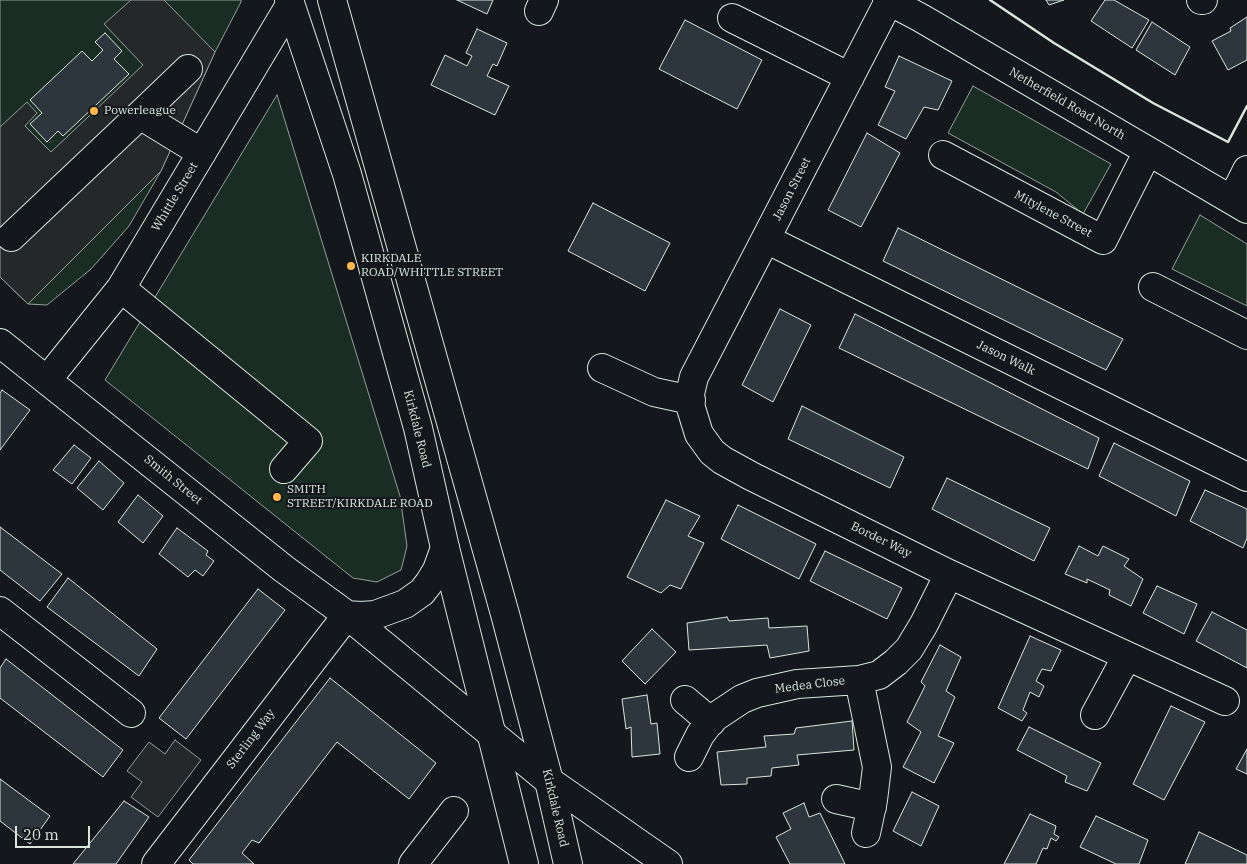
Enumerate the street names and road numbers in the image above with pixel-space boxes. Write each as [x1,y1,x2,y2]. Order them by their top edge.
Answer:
street label: Netherfield Road North [1006,65,1128,143]
street label: Jason Street [770,155,814,223]
street label: Whittle Street [149,160,201,234]
street label: Mitylene Street [1012,188,1094,240]
street label: Jason Walk [974,338,1038,378]
street label: Kirkdale Road [400,389,434,469]
street label: Smith Street [141,452,205,508]
street label: Border Way [848,519,914,561]
street label: Medea Close [774,674,846,696]
street label: Sterling Way [224,706,278,772]
street label: Kirkdale Road [539,768,571,848]

